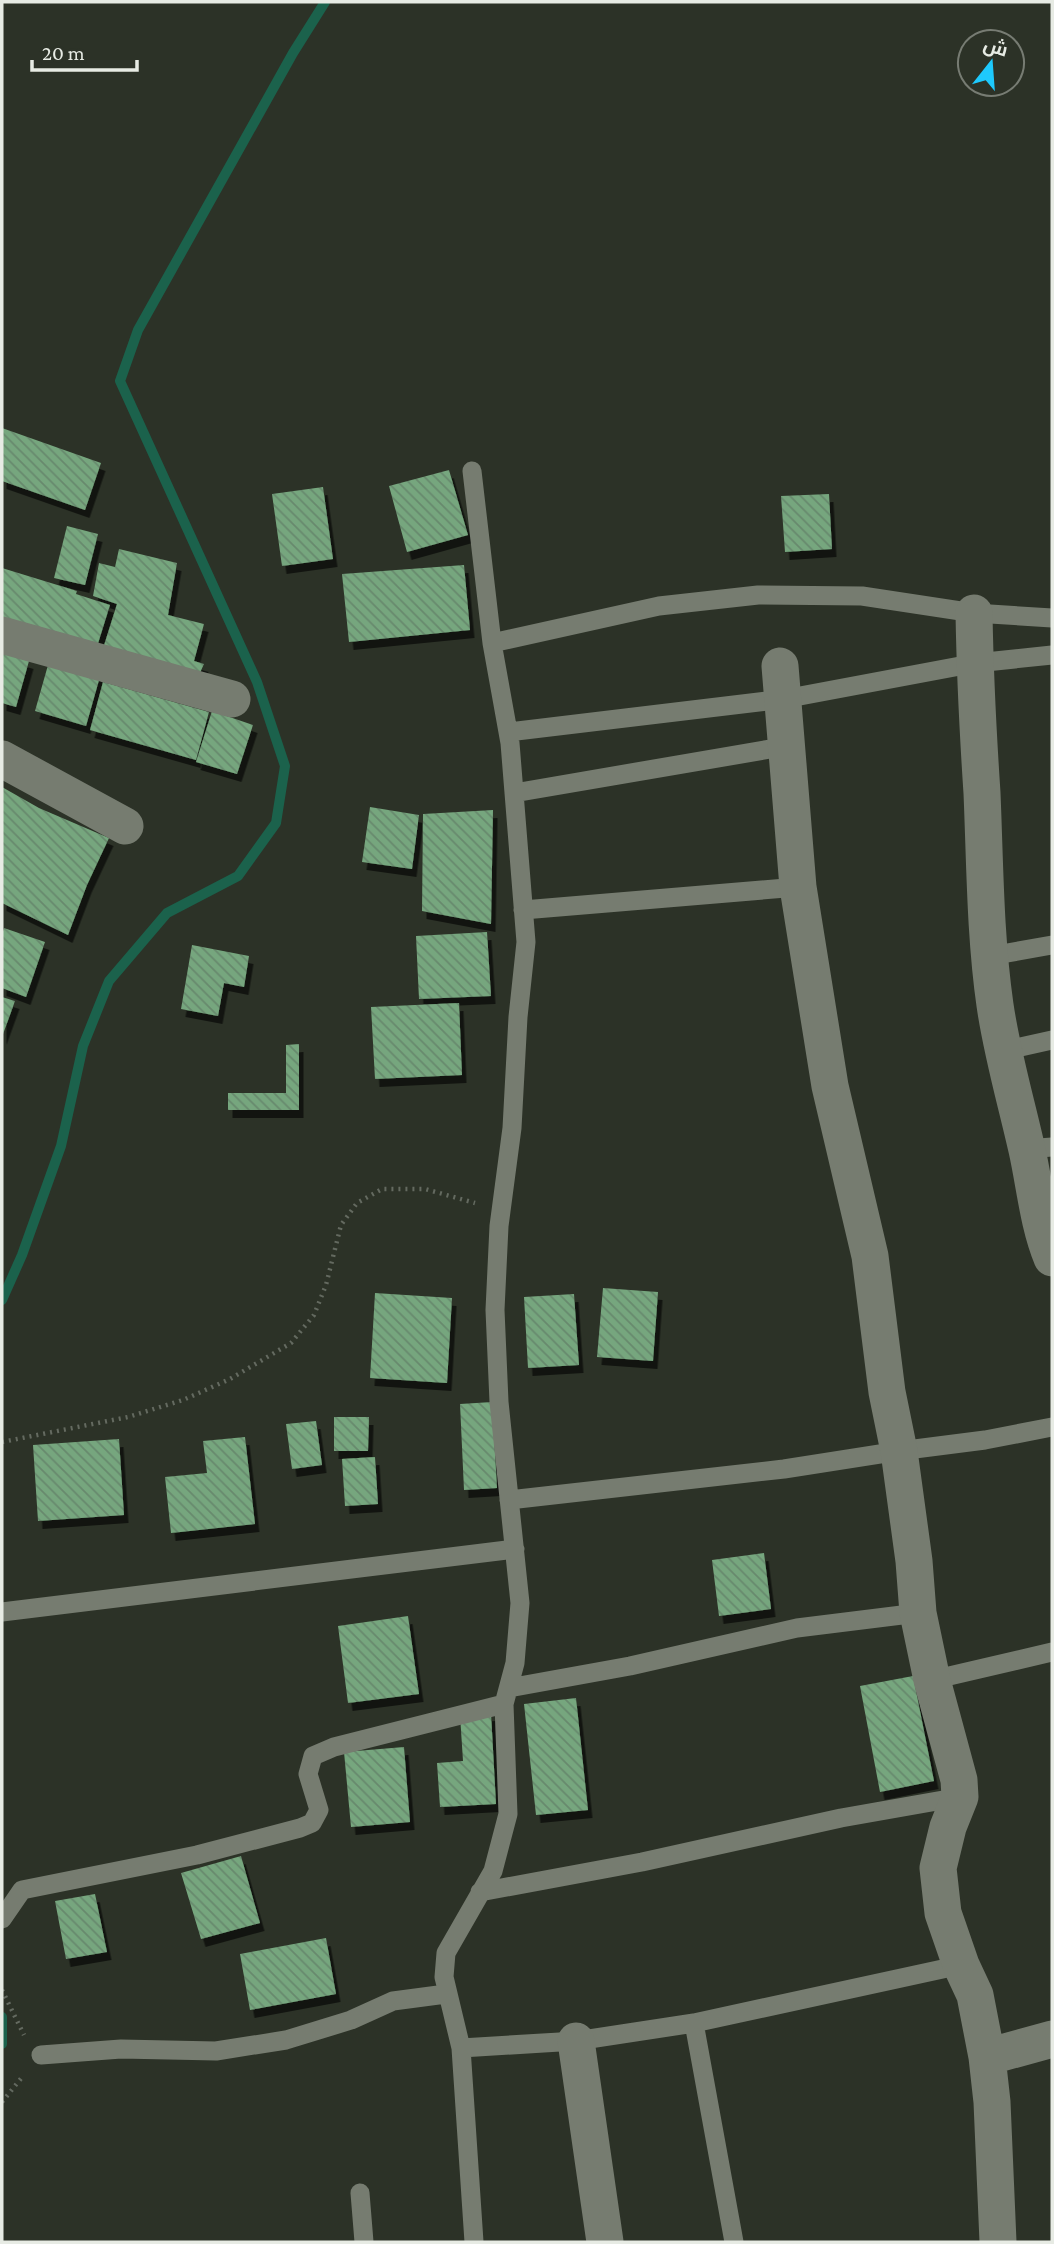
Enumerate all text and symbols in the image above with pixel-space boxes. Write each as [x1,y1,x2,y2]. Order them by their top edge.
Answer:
scale bar [32,28,136,72]
north arrow [956,28,1026,98]
text: ش [981,34,1011,62]
text: 20 m [42,41,85,65]

